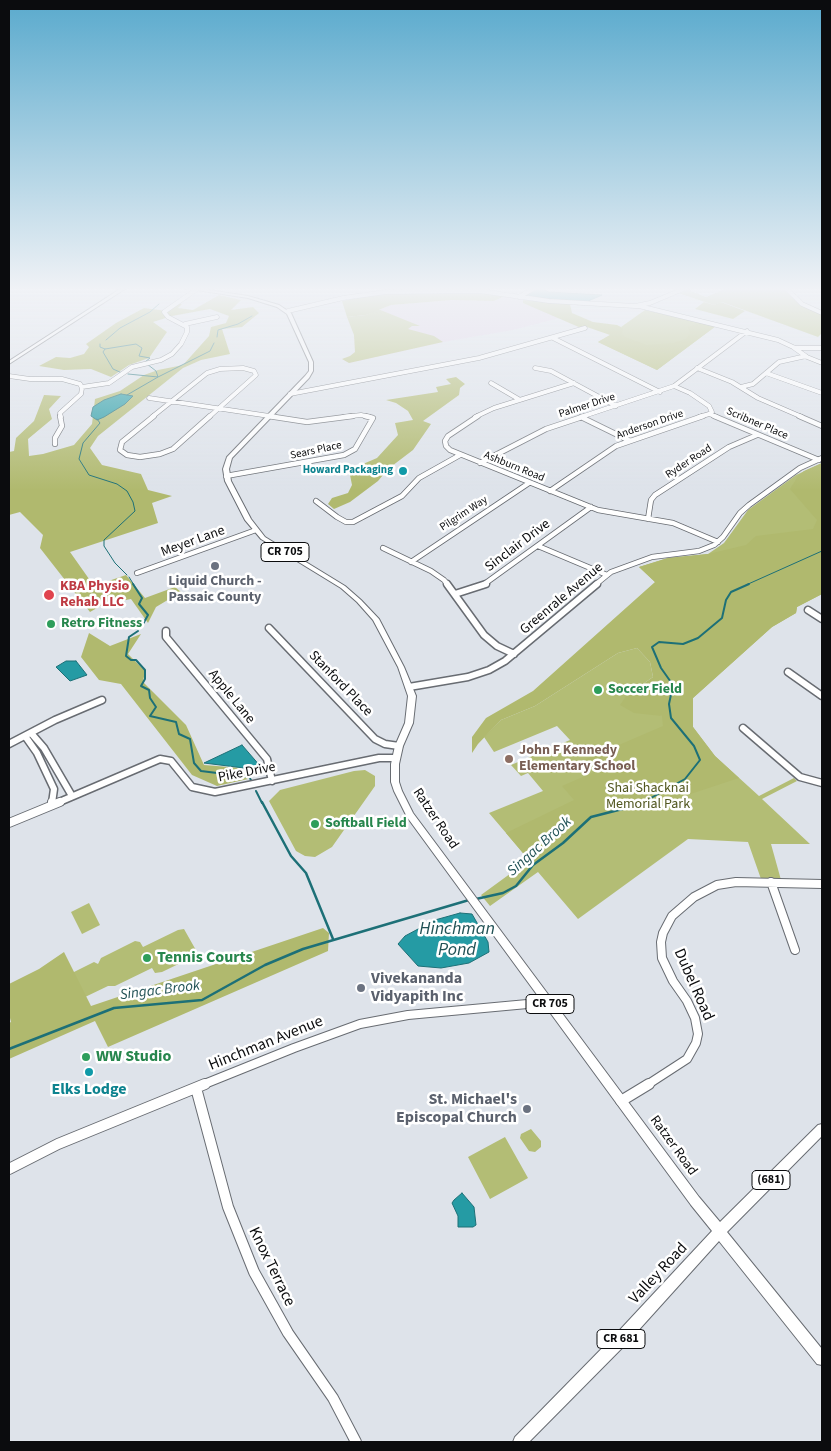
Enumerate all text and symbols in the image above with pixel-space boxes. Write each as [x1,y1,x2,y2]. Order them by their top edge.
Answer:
street label: Palmer Drive [557,391,617,421]
street label: Scribner Place [724,405,790,443]
street label: Anderson Drive [615,407,685,443]
street label: Sears Place [289,439,343,463]
street label: Ryder Road [663,442,715,482]
street label: Ashburn Road [482,449,546,485]
place label: Howard Packaging [303,464,393,478]
marker: Howard Packaging [397,465,409,477]
street label: Pilgrim Way [438,494,490,534]
street label: Sinclair Drive [482,516,554,576]
street label: Meyer Lane [159,523,227,561]
road number: CR 705 [261,542,309,562]
street label: Greenrale Avenue [517,559,607,639]
marker: Liquid Church - Passaic County [209,560,221,572]
place label: Liquid Church - Passaic County [168,574,262,606]
place label: KBA Physio Rehab LLC [60,579,129,612]
marker: KBA Physio Rehab LLC [42,588,56,602]
place label: Retro Fitness [61,616,142,632]
marker: Retro Fitness [45,618,57,630]
street label: Stanford Place [305,648,375,720]
street label: Apple Lane [204,666,258,728]
place label: Soccer Field [608,682,682,698]
marker: Soccer Field [592,684,604,696]
place label: John F Kennedy Elementary School [519,743,635,776]
marker: John F Kennedy Elementary School [503,753,515,765]
street label: Pike Drive [217,759,277,787]
park label: Shai Shacknai Memorial Park [606,781,690,814]
street label: Ratzer Road [408,785,462,853]
water label: Singac Brook [504,813,576,881]
place label: Softball Field [325,816,407,832]
marker: Softball Field [309,818,321,830]
water label: Hinchman Pond [419,919,495,962]
street label: Dubel Road [669,946,717,1024]
place label: Tennis Courts [157,948,253,968]
marker: Tennis Courts [141,952,153,964]
place label: Vivekananda Vidyapith Inc [371,969,463,1007]
water label: Singac Brook [119,977,201,1005]
marker: Vivekananda Vidyapith Inc [355,982,367,994]
road number: CR 705 [526,994,574,1014]
street label: Hinchman Avenue [206,1012,326,1076]
place label: WW Studio [96,1047,171,1067]
marker: WW Studio [80,1051,92,1063]
marker: Elks Lodge [83,1066,95,1078]
place label: Elks Lodge [51,1080,127,1100]
place label: St. Michael's Episcopal Church [396,1090,517,1128]
marker: St. Michael's Episcopal Church [521,1103,533,1115]
street label: Ratzer Road [646,1113,700,1179]
road number: (681) [752,1170,790,1190]
street label: Knox Terrace [244,1224,298,1310]
street label: Valley Road [626,1239,692,1309]
road number: CR 681 [597,1330,645,1348]

